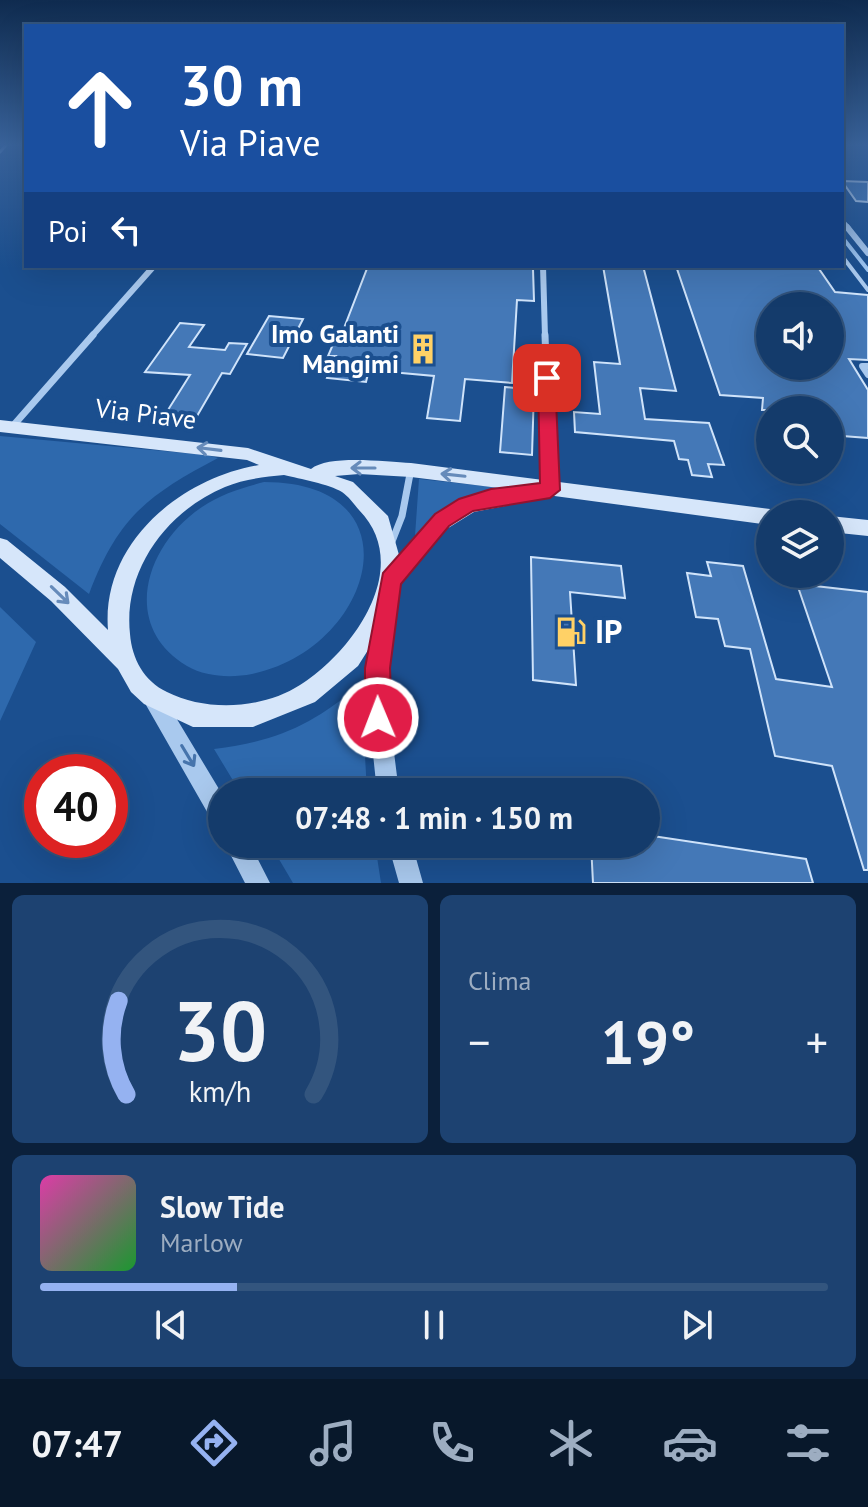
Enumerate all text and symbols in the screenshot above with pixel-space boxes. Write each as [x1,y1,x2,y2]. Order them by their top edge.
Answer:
text: 30 m [180,49,303,121]
icon: ahead [48,56,152,160]
text: Via Piave [180,119,320,166]
icon: left [104,208,148,252]
text: Poi [48,211,88,250]
map controls [756,292,844,588]
button: sound [756,292,844,380]
place label: Imo Galanti Mangimi [271,317,399,380]
building icon: Imo Galanti Mangimi [406,332,440,366]
pin [513,344,581,412]
icon: arrive [525,356,569,400]
street label: Via Piave [93,391,198,436]
button: search [756,396,844,484]
one-way arrow [196,442,223,457]
one-way arrow [350,460,377,476]
one-way arrow [440,467,467,482]
button: layers [756,500,844,588]
one-way arrow [50,586,70,605]
place label: IP [595,610,622,652]
fuel station icon: IP [554,615,588,649]
position arrow [336,676,420,760]
one-way arrow [180,744,196,767]
speed limit sign: 40 [24,754,128,858]
text: 07:48 · 1 min · 150 m [295,798,573,837]
text: Clima [468,964,531,997]
text: 30 [173,976,267,1084]
text: 19° [601,1003,695,1081]
text: − [468,1013,490,1070]
text: + [806,1013,828,1070]
text: km/h [189,1073,251,1110]
text: Slow Tide [160,1187,285,1226]
text: Marlow [160,1226,243,1259]
icon: previous [149,1303,193,1347]
icon: pause [412,1303,456,1347]
icon: next [675,1303,719,1347]
icon: directions [186,1415,242,1471]
icon: music [305,1415,361,1471]
icon: phone [424,1415,480,1471]
icon: climate [543,1415,599,1471]
icon: car [662,1415,718,1471]
icon: filters [780,1415,836,1471]
text: 07:47 [31,1420,123,1467]

